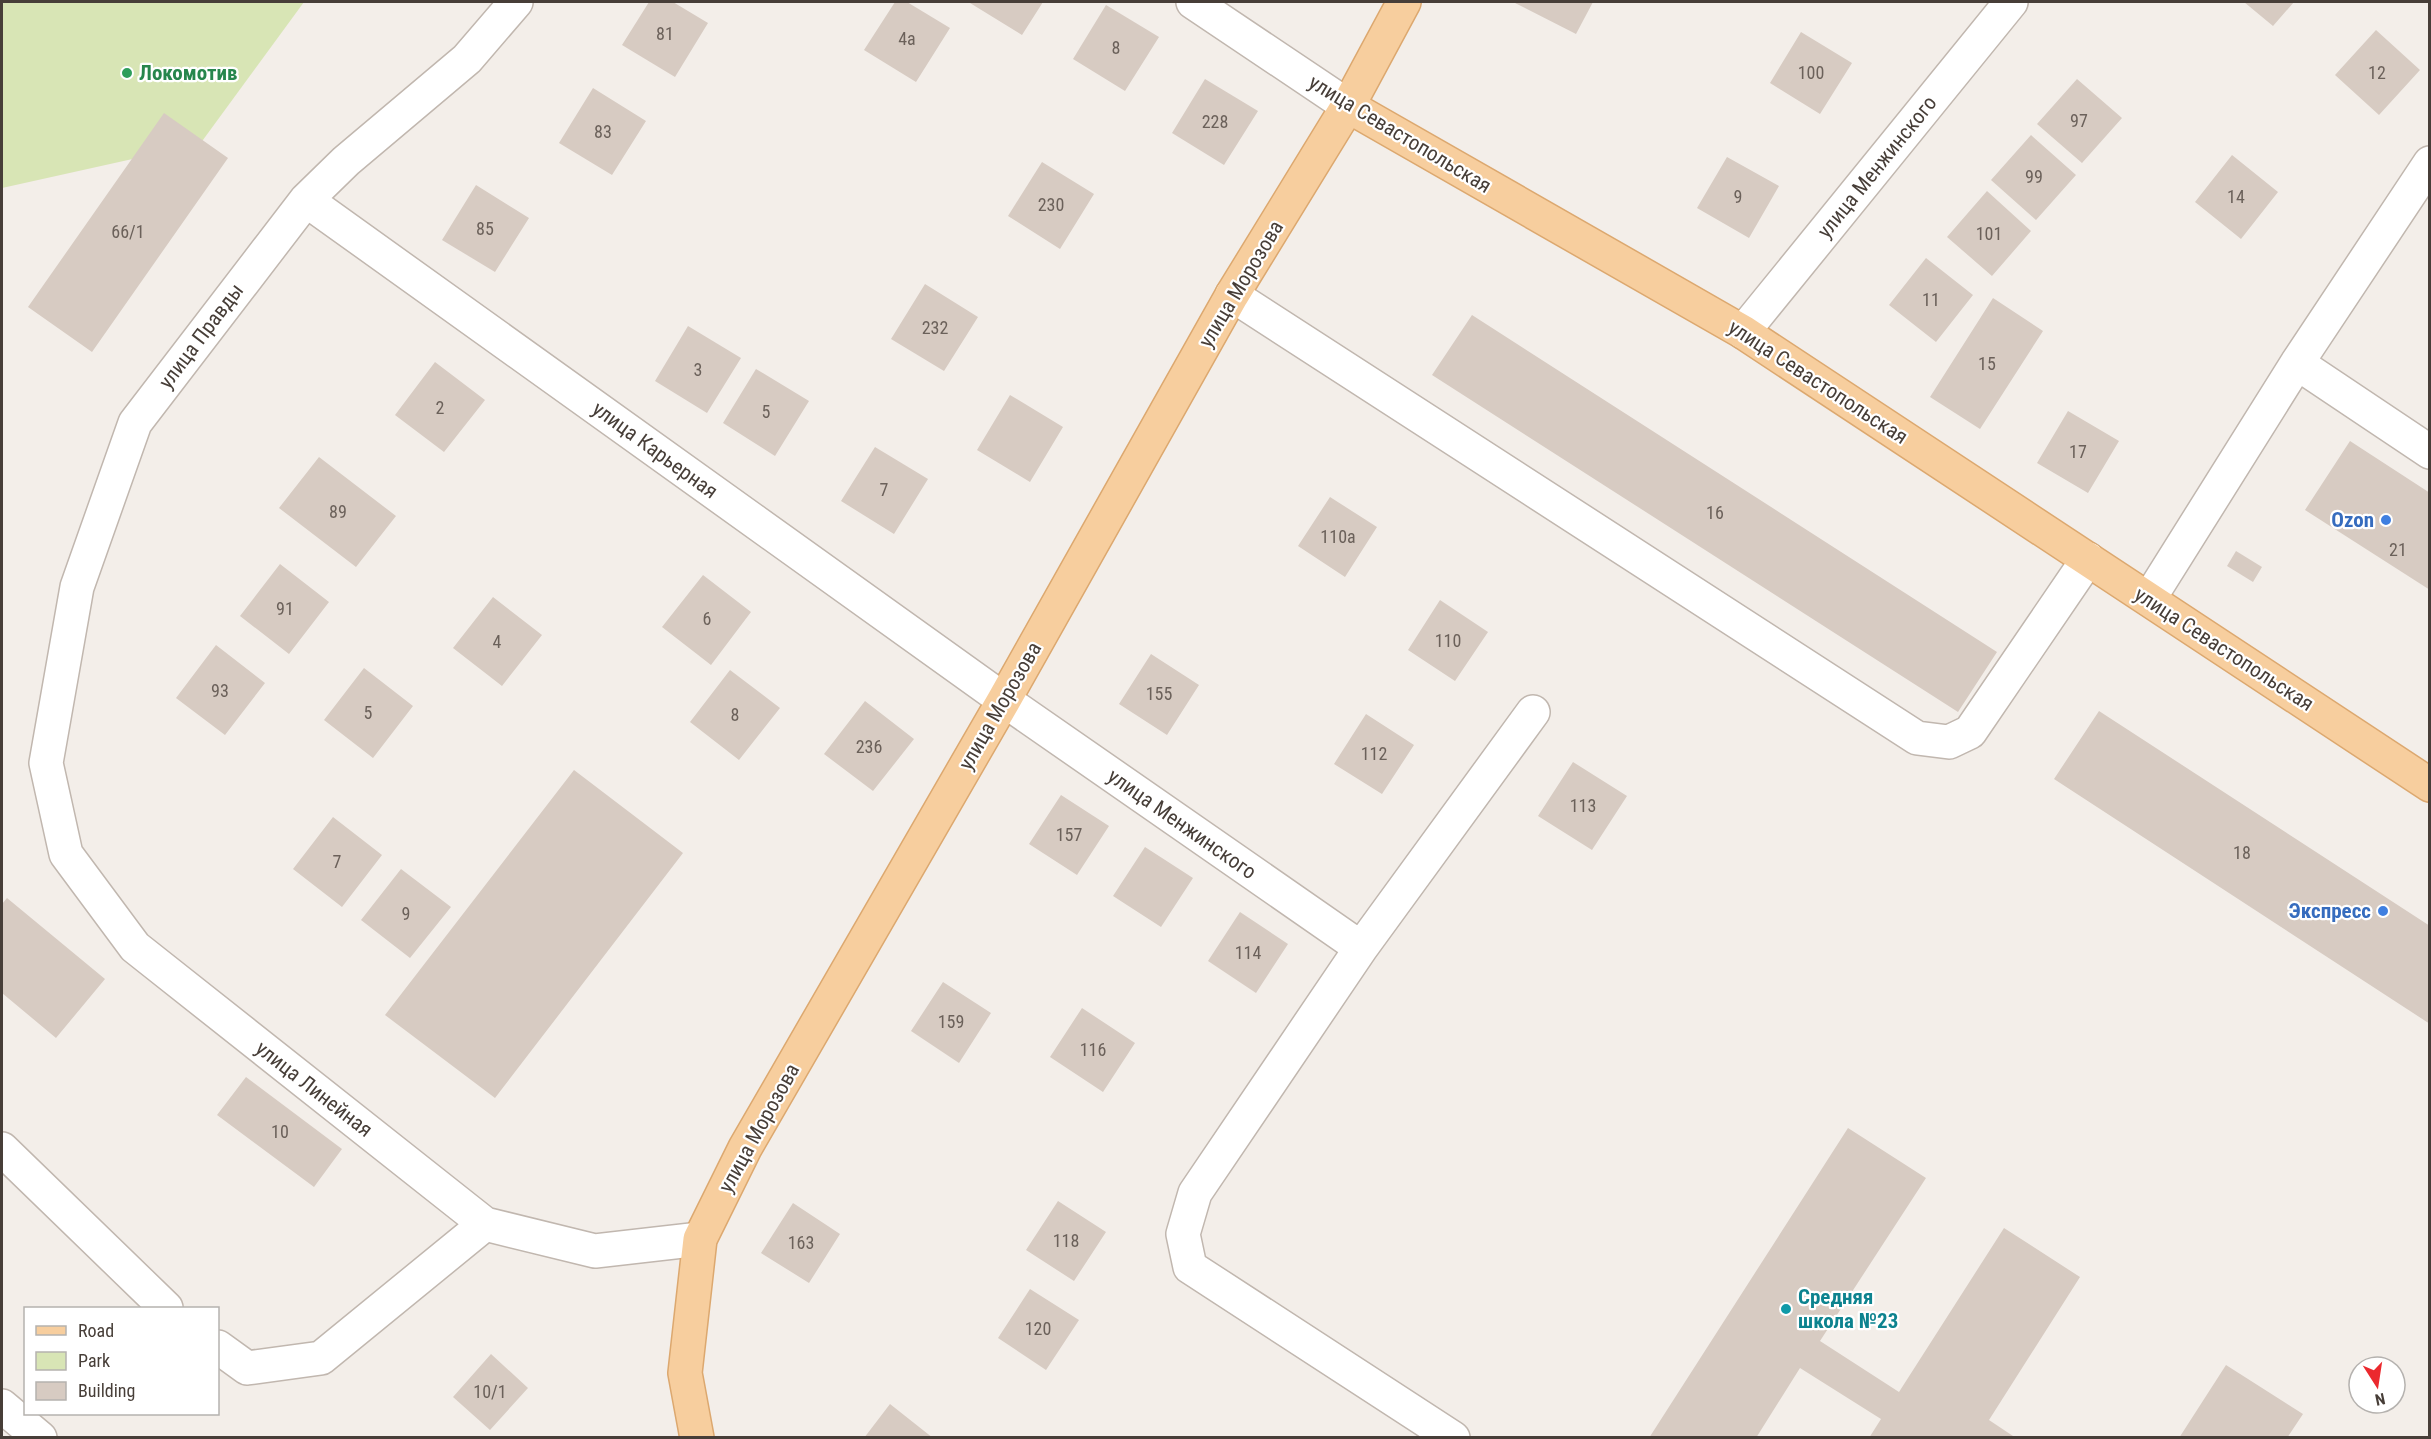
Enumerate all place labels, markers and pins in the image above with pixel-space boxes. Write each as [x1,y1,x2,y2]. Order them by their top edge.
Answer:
place label: Локомотив [139,61,237,85]
marker: Локомотив [120,66,134,80]
place label: Ozon [2331,508,2374,532]
marker: Ozon [2379,513,2393,527]
place label: Экспресс [2289,899,2371,923]
marker: Экспресс [2376,904,2390,918]
place label: Средняя школа №23 [1798,1285,1898,1333]
marker: Средняя школа №23 [1779,1302,1793,1316]

